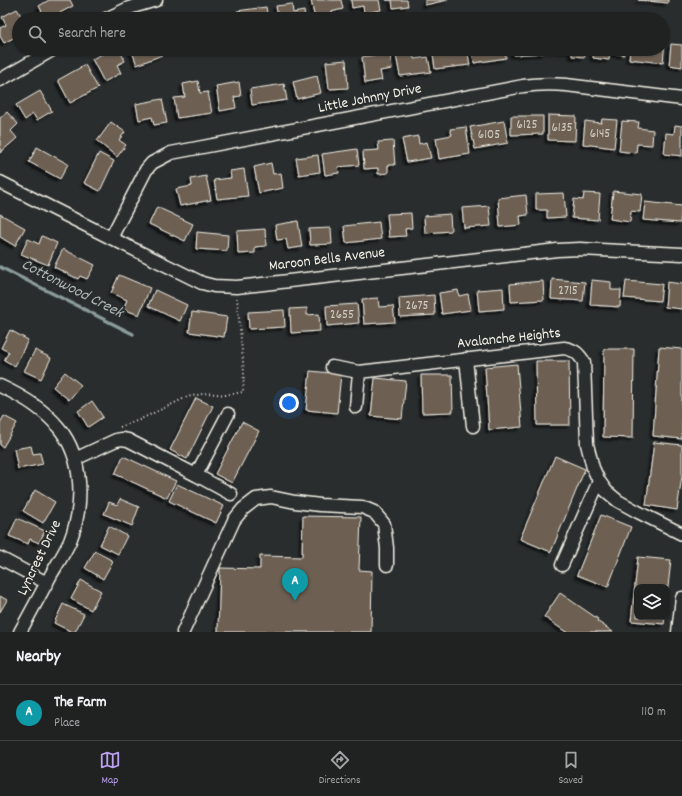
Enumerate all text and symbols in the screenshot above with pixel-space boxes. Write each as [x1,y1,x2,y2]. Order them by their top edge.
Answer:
search box [12,12,670,56]
icon: search [26,23,48,45]
text: Search here [58,23,126,45]
street label: Little Johnny Drive [316,78,424,120]
house number: 6125 [517,116,537,135]
house number: 6135 [551,119,573,138]
house number: 6145 [590,125,610,144]
house number: 6105 [478,126,500,145]
street label: Maroon Bells Avenue [268,242,387,278]
water label: Cottonwood Creek [17,253,128,325]
house number: 2715 [558,282,578,301]
house number: 2675 [405,297,429,316]
house number: 2655 [330,306,354,325]
street label: Avalanche Heights [456,323,562,355]
your location [279,393,299,413]
street label: Lyncrest Drive [12,516,68,599]
pin: A [282,568,308,601]
map controls [634,584,670,620]
button: layers [634,584,670,620]
text: Nearby [16,646,60,670]
text: The Farm [54,692,107,714]
text: A [25,703,33,722]
text: 110 m [641,703,666,722]
text: Place [54,714,80,733]
tab: Map [99,749,121,789]
tab: Directions [319,749,361,789]
tab: Saved [558,749,583,789]

